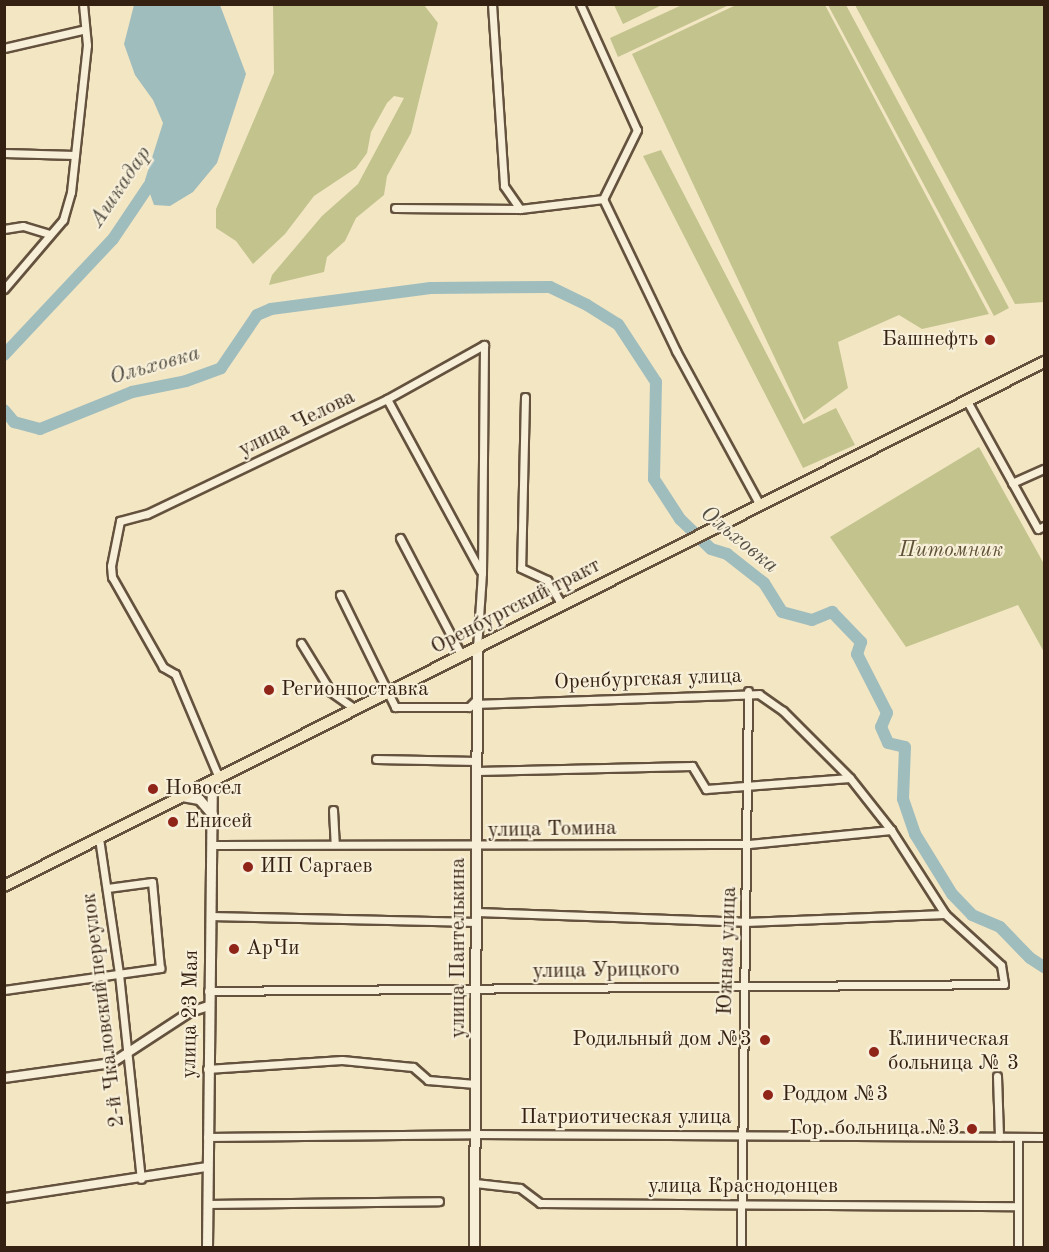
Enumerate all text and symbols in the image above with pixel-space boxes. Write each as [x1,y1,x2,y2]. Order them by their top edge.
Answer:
water label: Ашкадар [84,141,158,233]
place label: Башнефть [882,327,978,353]
marker: Башнефть [983,333,997,347]
water label: Ольховка [107,341,203,391]
street label: улица Челова [235,385,359,463]
water label: Ольховка [695,501,783,579]
park label: Питомник [899,538,1003,564]
street label: Оренбургский тракт [427,553,605,661]
street label: Оренбургская улица [554,664,742,696]
place label: Регионпоставка [281,677,429,703]
marker: Регионпоставка [262,683,276,697]
place label: Новосел [165,776,242,802]
marker: Новосел [146,782,160,796]
place label: Енисей [185,809,252,835]
marker: Енисей [166,815,180,829]
street label: улица Томина [487,816,617,844]
place label: ИП Саргаев [260,854,373,880]
street label: улица Пантелькина [446,858,472,1038]
marker: ИП Саргаев [241,860,255,874]
street label: Южная улица [713,886,743,1016]
street label: 2-й Чкаловский переулок [77,891,131,1129]
place label: АрЧи [246,936,300,962]
marker: АрЧи [227,942,241,956]
street label: улица 23 Мая [177,949,205,1079]
street label: улица Урицкого [532,957,680,985]
place label: Родильный дом №3 [572,1027,752,1053]
place label: Клиническая больница № 3 [888,1027,1019,1077]
marker: Родильный дом №3 [756,1031,774,1049]
marker: Клиническая больница № 3 [865,1043,883,1061]
place label: Роддом №3 [782,1082,889,1108]
marker: Роддом №3 [759,1086,777,1104]
street label: Патриотическая улица [520,1105,732,1131]
place label: Гор. больница №3 [790,1116,960,1142]
marker: Гор. больница №3 [965,1122,979,1136]
street label: улица Краснодонцев [648,1174,838,1200]

